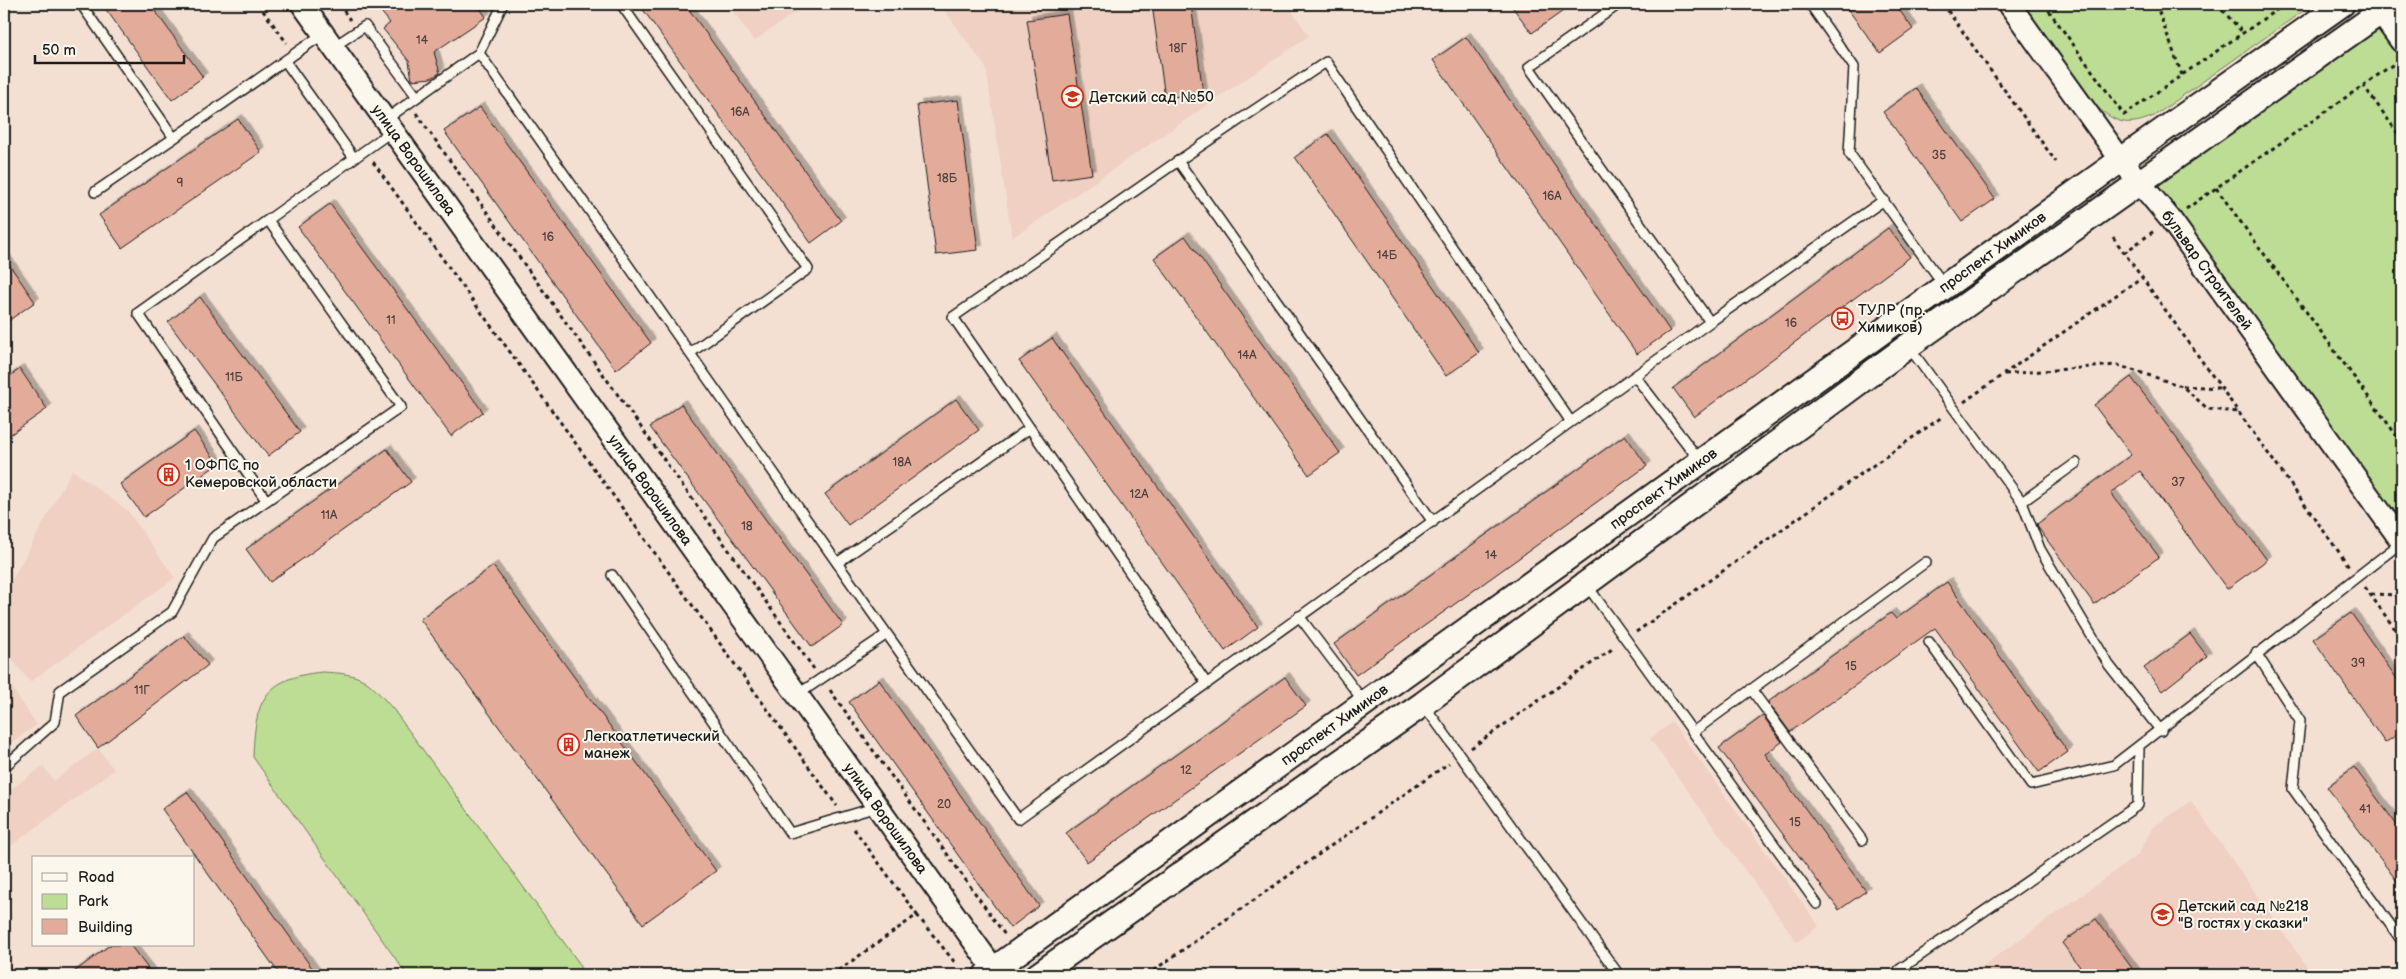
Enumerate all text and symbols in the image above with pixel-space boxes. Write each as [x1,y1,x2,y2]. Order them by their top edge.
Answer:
scale bar [35,32,184,64]
house number: 14 [416,33,429,48]
text: 50 m [42,41,76,60]
house number: 18Г [1169,41,1188,56]
school or university icon: Детский сад №50 [1061,85,1085,109]
place label: Детский сад №50 [1089,88,1214,107]
street label: улица Ворошилова [367,101,460,220]
house number: 16А [730,105,750,120]
house number: 35 [1932,148,1946,163]
house number: 18Б [937,171,958,186]
house number: 9 [177,176,184,191]
house number: 16А [1542,189,1562,204]
street label: бульвар Строителей [2157,207,2256,334]
street label: проспект Химиков [1935,208,2050,298]
house number: 16 [542,230,554,245]
house number: 14Б [1377,248,1398,263]
place label: ТУЛР (пр. Химиков) [1858,301,1925,337]
bus stop icon: ТУЛР (пр. Химиков) [1830,307,1854,331]
house number: 11 [386,313,396,328]
house number: 16 [1785,316,1797,331]
house number: 14А [1237,348,1257,363]
house number: 11Б [225,370,243,385]
street label: улица Ворошилова [604,431,696,550]
street label: проспект Химиков [1606,444,1721,534]
house number: 18А [893,455,912,470]
place label: 1 ОФПС по Кемеровской области [185,456,337,492]
building icon: 1 ОФПС по Кемеровской области [157,462,181,486]
house number: 37 [2171,475,2185,490]
house number: 12А [1130,487,1149,502]
house number: 11А [321,508,338,523]
house number: 18 [741,519,753,534]
house number: 14 [1485,548,1498,563]
house number: 39 [2351,656,2365,671]
house number: 15 [1845,659,1857,674]
street label: проспект Химиков [1277,680,1392,770]
house number: 11Г [134,683,150,698]
place label: Легкоатлетический манеж [583,727,720,763]
building icon: Легкоатлетический манеж [556,733,580,757]
street label: улица Ворошилова [839,759,932,878]
house number: 12 [1180,763,1192,778]
house number: 20 [937,797,951,812]
house number: 41 [2359,802,2371,817]
house number: 15 [1789,815,1801,830]
legend [32,856,195,946]
text: Road [78,868,114,887]
text: Park [78,892,109,911]
place label: Детский сад №218 "В гостях у сказки" [2178,897,2309,933]
school or university icon: Детский сад №218 "В гостях у сказки" [2150,903,2174,927]
text: Building [78,918,133,937]

